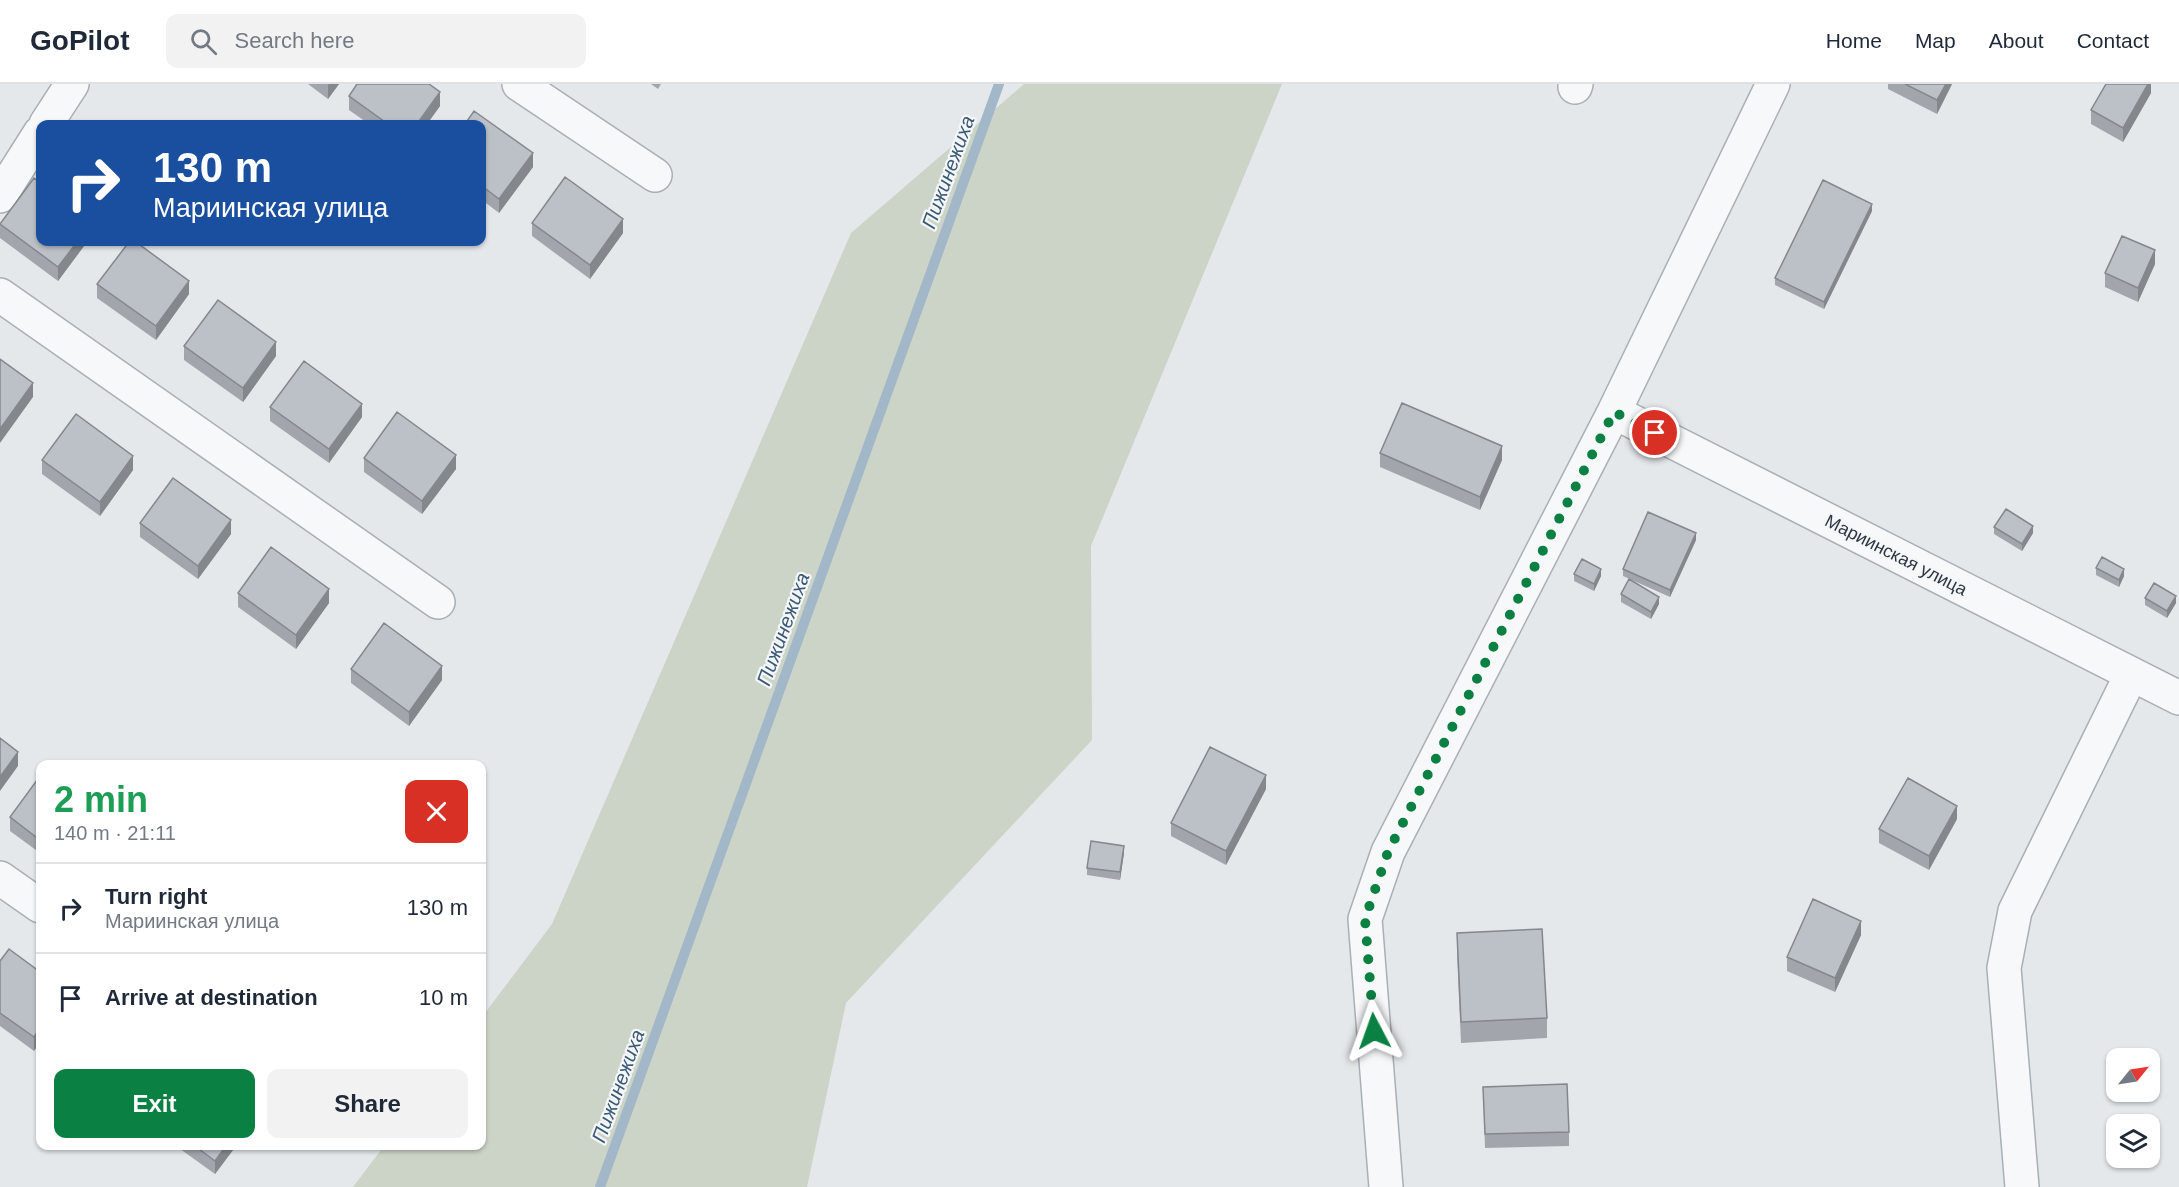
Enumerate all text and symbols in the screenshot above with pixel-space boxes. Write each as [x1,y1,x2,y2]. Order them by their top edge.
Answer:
search box [166,14,586,68]
text: GoPilot [30,25,130,56]
icon: search [187,25,220,58]
text: Search here [235,28,354,53]
text: Home [1826,29,1882,52]
text: Map [1915,29,1956,52]
text: About [1989,29,2044,52]
text: Contact [2077,29,2149,52]
water label: Пижинежиха [917,113,979,231]
icon: right [54,144,132,222]
text: 130 m [153,144,272,191]
text: Мариинская улица [153,193,388,223]
pin [1629,407,1680,458]
icon: arrive [1638,416,1671,449]
street label: Мариинская улица [1822,511,1971,600]
water label: Пижинежиха [752,570,814,688]
text: 2 min [54,779,148,820]
button: close [405,780,468,843]
text: 140 m · 21:11 [54,822,176,844]
text: Turn right [105,884,207,909]
icon: right [54,892,87,925]
text: 130 m [407,895,468,920]
text: Мариинская улица [105,910,279,932]
icon: arrive [54,982,87,1015]
text: Arrive at destination [105,985,318,1010]
text: 10 m [419,985,468,1010]
position arrow [1342,999,1406,1063]
water label: Пижинежиха [587,1027,649,1145]
north arrow [2106,1048,2160,1102]
map controls [2106,1048,2160,1168]
button: Exit [54,1069,255,1138]
button: Share [267,1069,468,1138]
button: layers [2106,1114,2160,1168]

